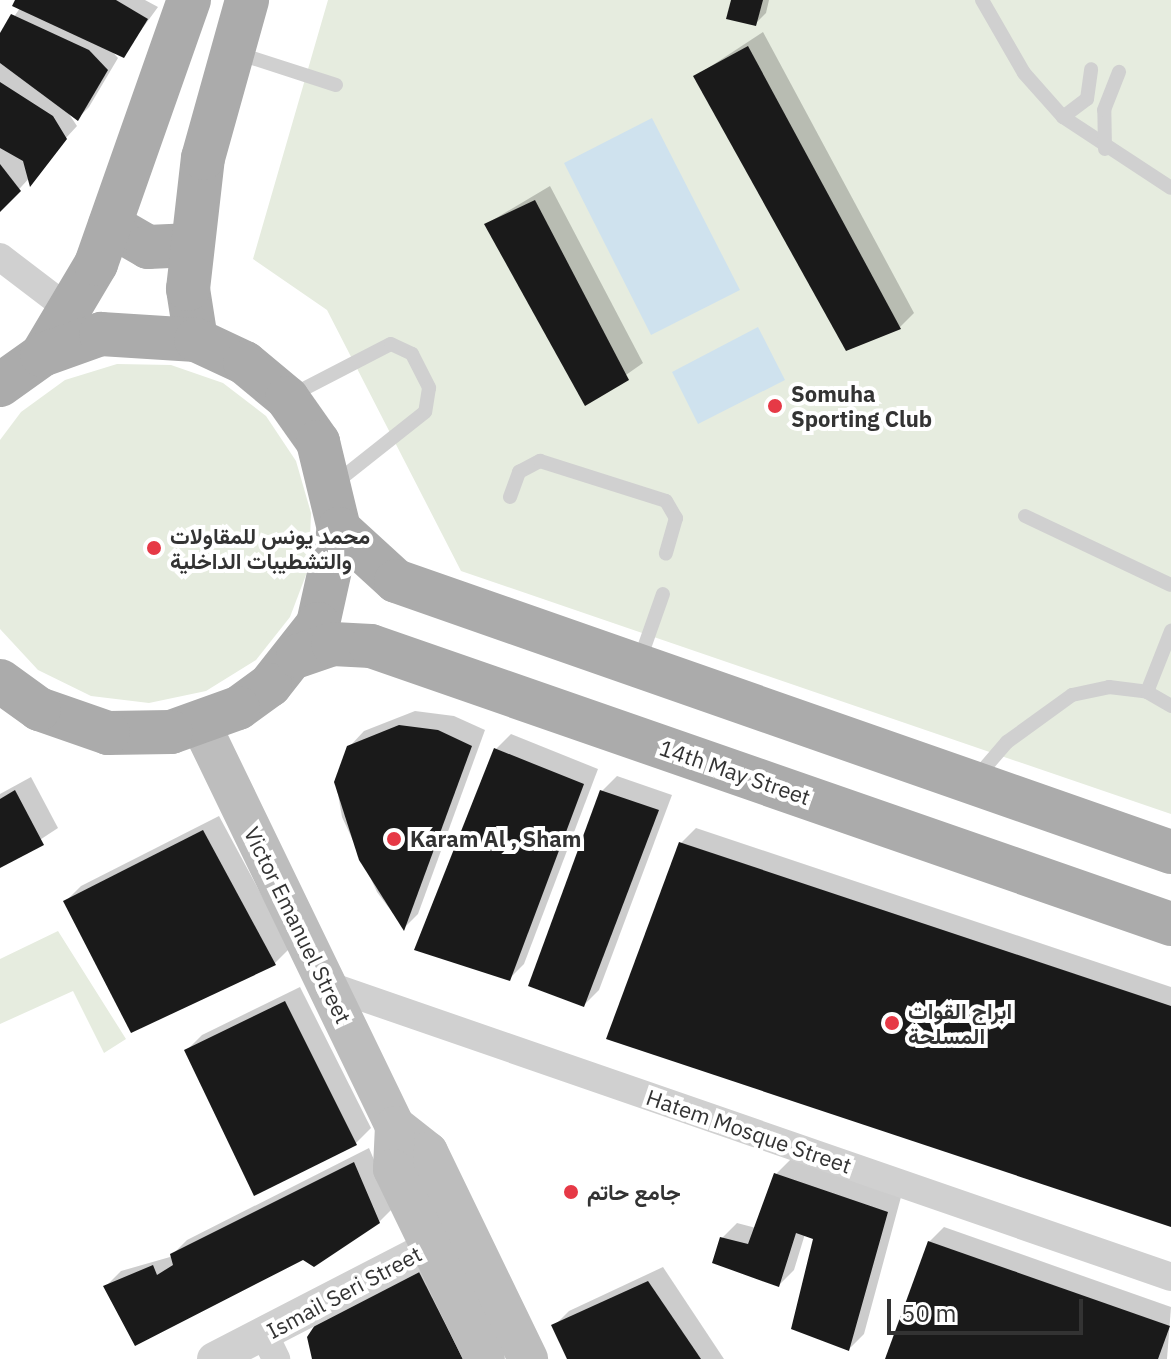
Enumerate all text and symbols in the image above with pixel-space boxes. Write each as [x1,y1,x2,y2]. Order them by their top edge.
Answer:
place label: Somuha Sporting Club [791,380,932,432]
marker: Somuha Sporting Club [766,397,784,415]
place label: محمد يونس للمقاولات والتشطيبات الداخلية [170,522,370,574]
marker: محمد يونس للمقاولات والتشطيبات الداخلية [145,539,163,557]
street label: 14th May Street [656,734,814,810]
street label: Victor Emanuel Street [239,822,357,1028]
place label: Karam Al , Sham [410,826,582,852]
marker: Karam Al , Sham [385,830,403,848]
place label: ابراج القوات المسلحة [908,997,1012,1048]
marker: ابراج القوات المسلحة [883,1014,901,1032]
street label: Hatem Mosque Street [643,1083,855,1179]
place label: جامع حاتم [587,1179,681,1205]
marker: جامع حاتم [562,1183,580,1201]
street label: Ismail Seri Street [262,1240,426,1344]
scale bar [891,1283,1087,1333]
text: 50 m [901,1297,956,1329]

